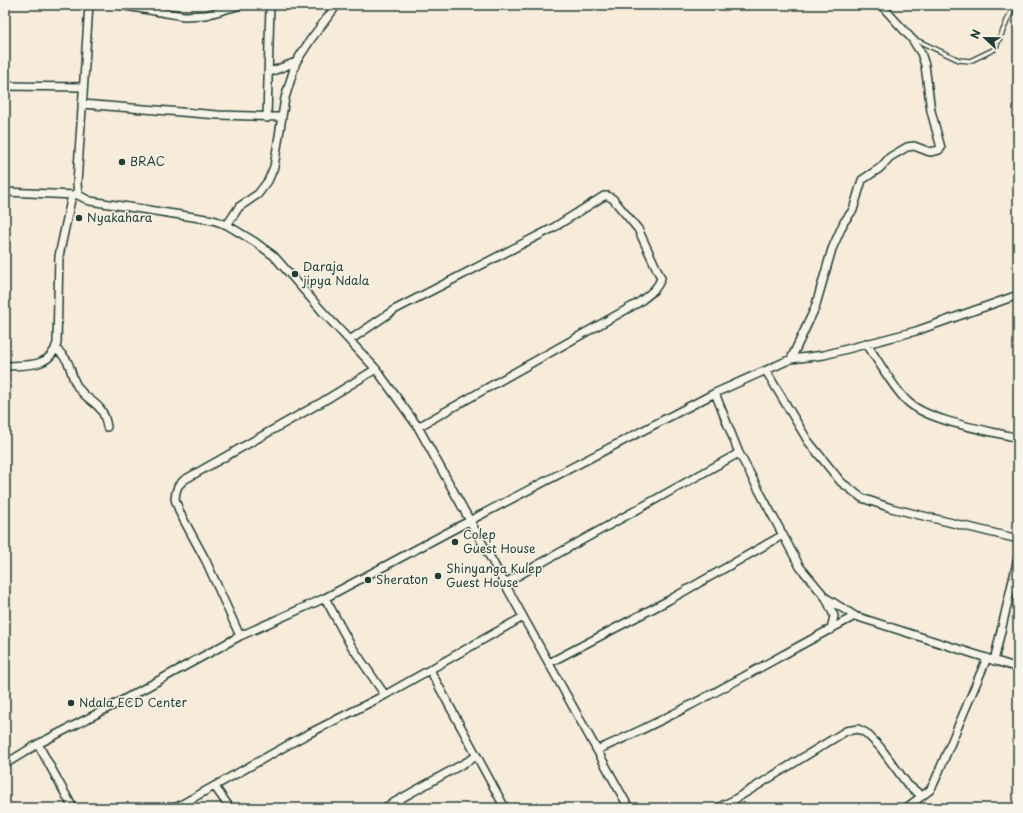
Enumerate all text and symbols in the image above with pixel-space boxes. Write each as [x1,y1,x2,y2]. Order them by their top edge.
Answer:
north arrow [965,18,1005,58]
text: N [966,27,985,41]
place label: BRAC [130,152,165,170]
marker: BRAC [117,157,127,167]
place label: Nyakahara [87,208,153,226]
marker: Nyakahara [74,213,84,223]
place label: Daraja jipya Ndala [301,257,370,289]
marker: Daraja jipya Ndala [290,269,300,279]
place label: Colep Guest House [463,525,536,557]
marker: Colep Guest House [450,537,460,547]
place label: Shinyanga Kulep Guest House [446,559,542,591]
place label: Sheraton [376,570,428,588]
marker: Shinyanga Kulep Guest House [433,571,443,581]
marker: Sheraton [363,575,373,585]
place label: Ndala ECD Center [79,693,187,711]
marker: Ndala ECD Center [66,698,76,708]

